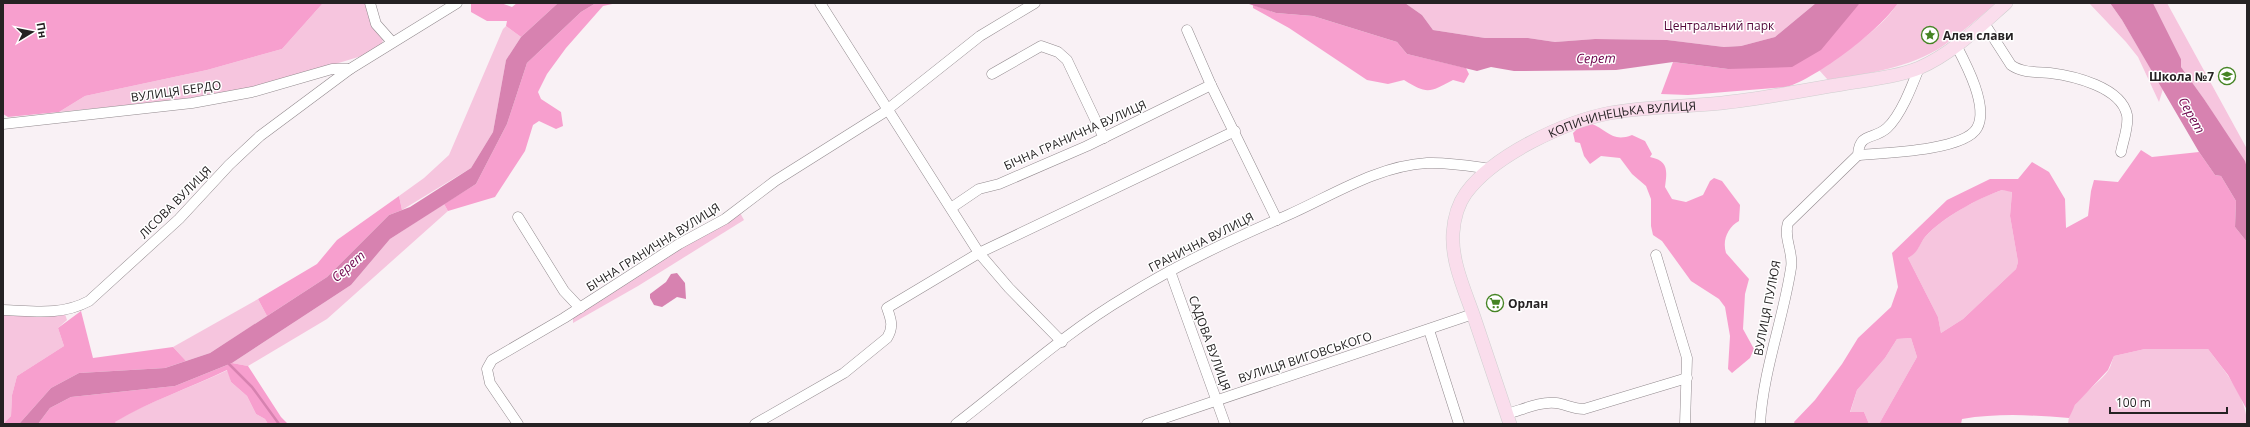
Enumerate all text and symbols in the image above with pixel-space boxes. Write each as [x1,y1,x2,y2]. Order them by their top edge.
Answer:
north arrow [12,12,52,52]
park label: Центральний парк [1664,17,1775,34]
text: Пн [34,21,51,39]
place icon: Алея слави [1920,25,1940,45]
place label: Алея слави [1943,27,2014,44]
water label: Серет [1576,49,1616,67]
school or university icon: Школа №7 [2217,66,2237,86]
place label: Школа №7 [2149,68,2214,85]
street label: ВУЛИЦЯ БЕРДО [130,76,222,106]
water label: Серет [2174,93,2210,137]
street label: БІЧНА ГРАНИЧНА ВУЛИЦЯ [1001,96,1149,174]
street label: КОПИЧИНЕЦЬКА ВУЛИЦЯ [1545,97,1696,141]
street label: ЛІСОВА ВУЛИЦЯ [135,162,215,242]
street label: БІЧНА ГРАНИЧНА ВУЛИЦЯ [583,199,723,295]
street label: ГРАНИЧНА ВУЛИЦЯ [1145,208,1257,276]
water label: Серет [327,246,369,286]
street label: ВУЛИЦЯ ПУЛЮЯ [1749,259,1785,357]
street label: САДОВА ВУЛИЦЯ [1185,293,1235,393]
supermarket icon: Орлан [1485,293,1505,313]
place label: Орлан [1508,295,1548,312]
street label: ВУЛИЦЯ ВИГОВСЬКОГО [1236,327,1374,387]
scale bar [2110,389,2227,415]
text: 100 m [2116,394,2151,411]

